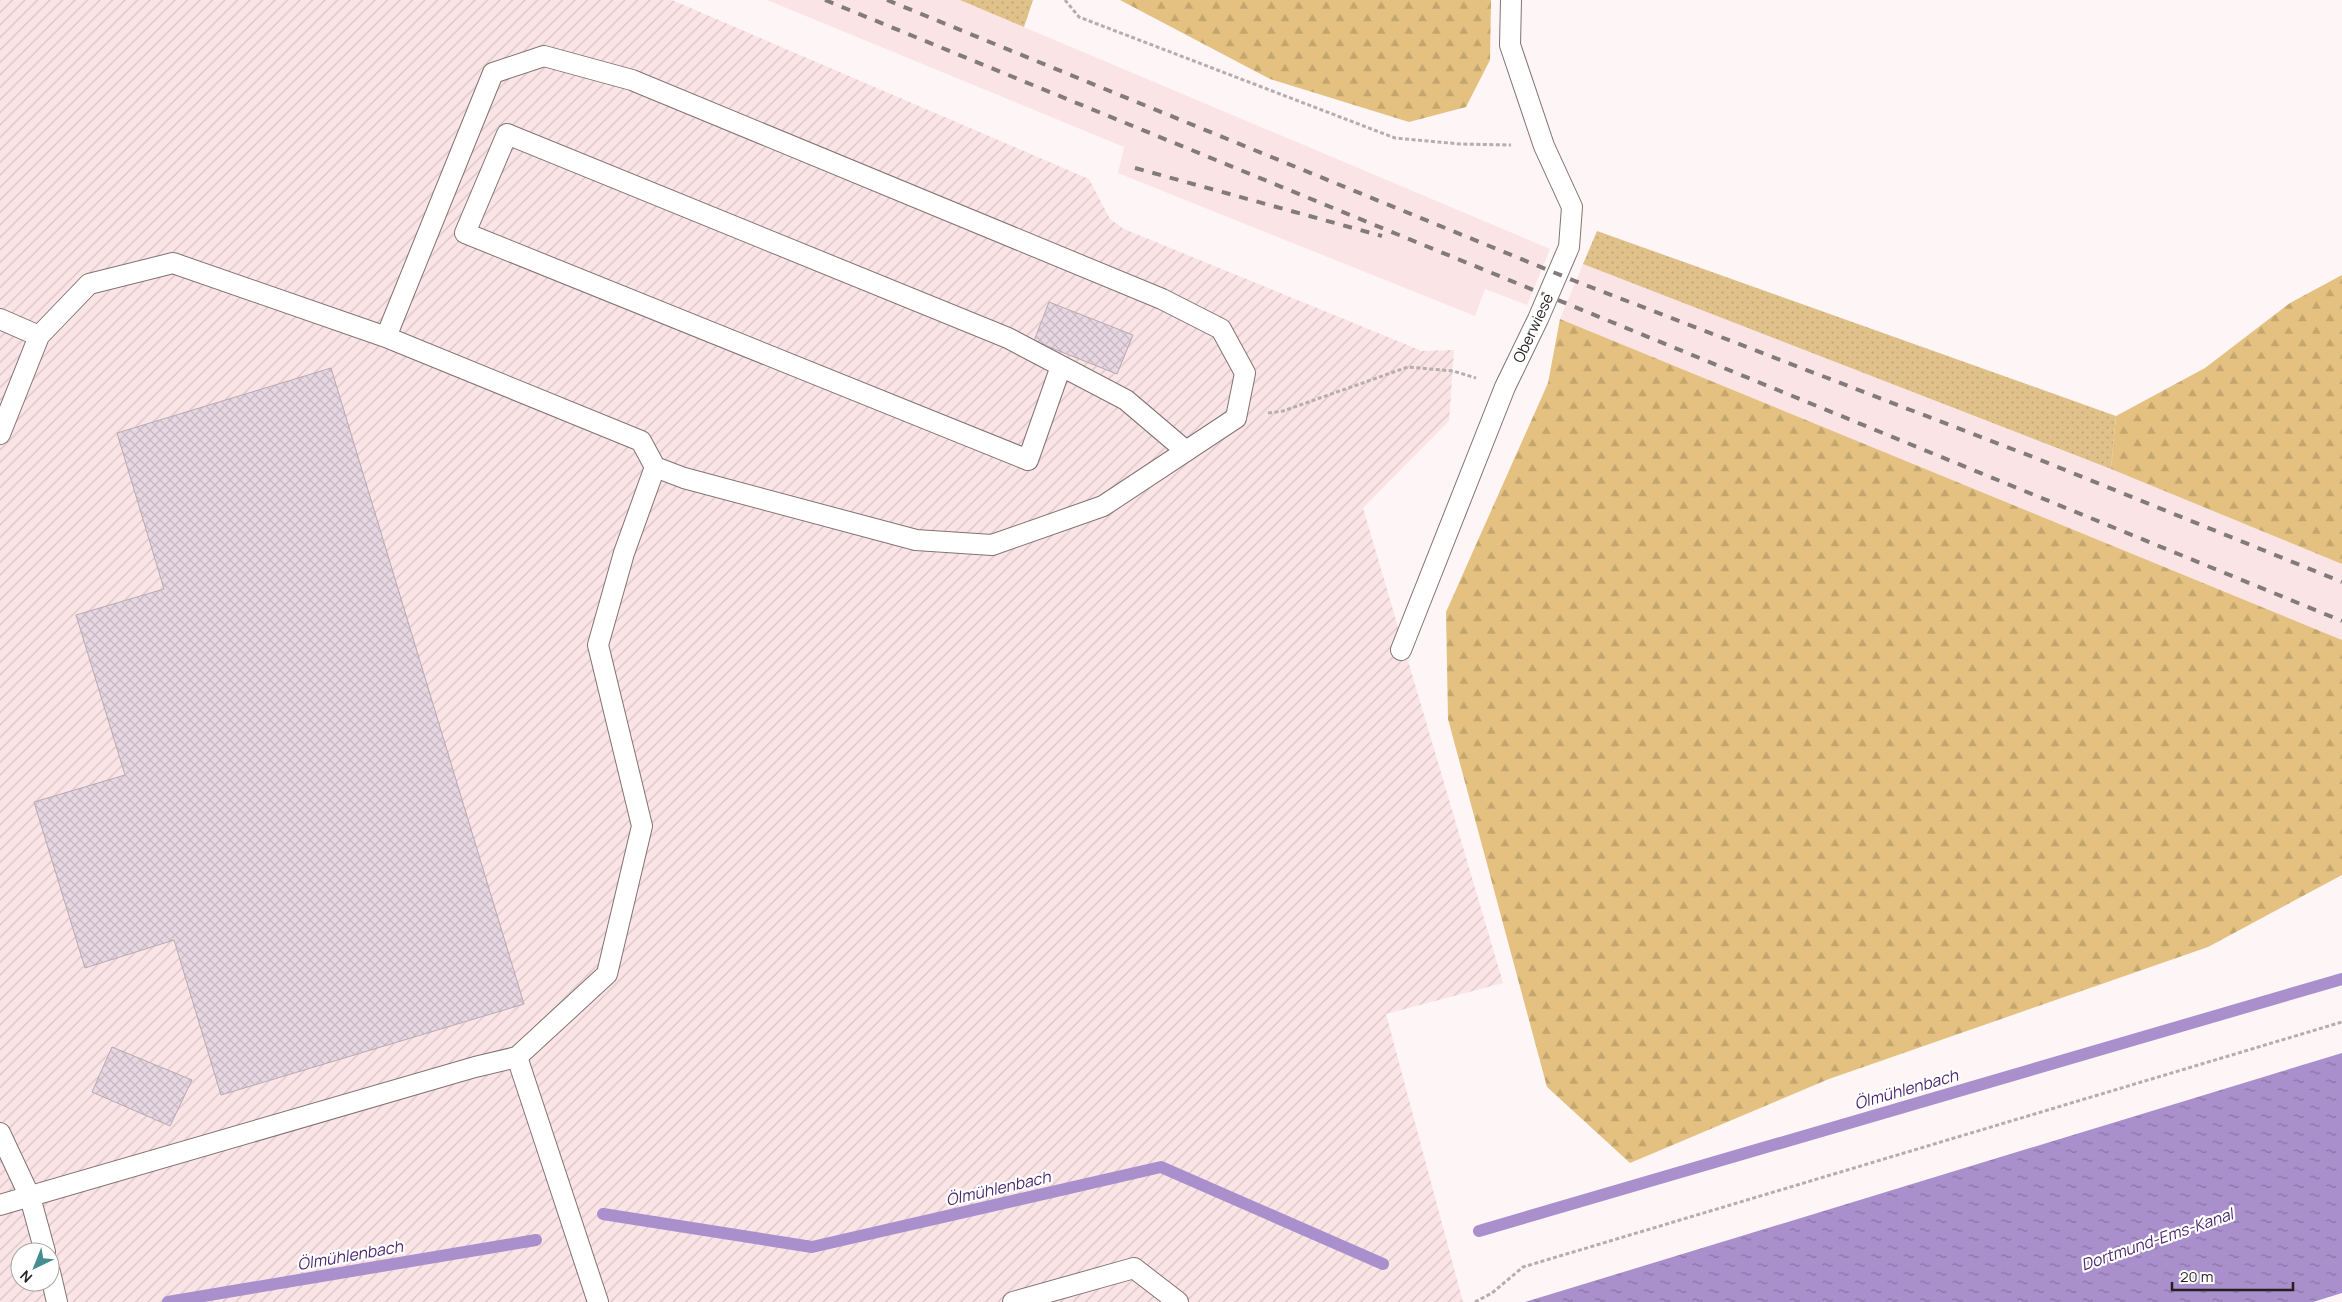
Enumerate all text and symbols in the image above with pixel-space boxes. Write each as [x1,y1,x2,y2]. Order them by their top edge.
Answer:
street label: Oberwiese [1508,290,1558,366]
water label: Ölmühlenbach [1852,1064,1961,1114]
water label: Ölmühlenbach [943,1165,1053,1211]
water label: Dortmund-Ems-Kanal [2078,1202,2238,1275]
water label: Ölmühlenbach [295,1235,405,1275]
north arrow [10,1242,60,1292]
scale bar [2172,1260,2293,1292]
text: N [16,1266,36,1287]
text: 20 m [2180,1266,2213,1287]

